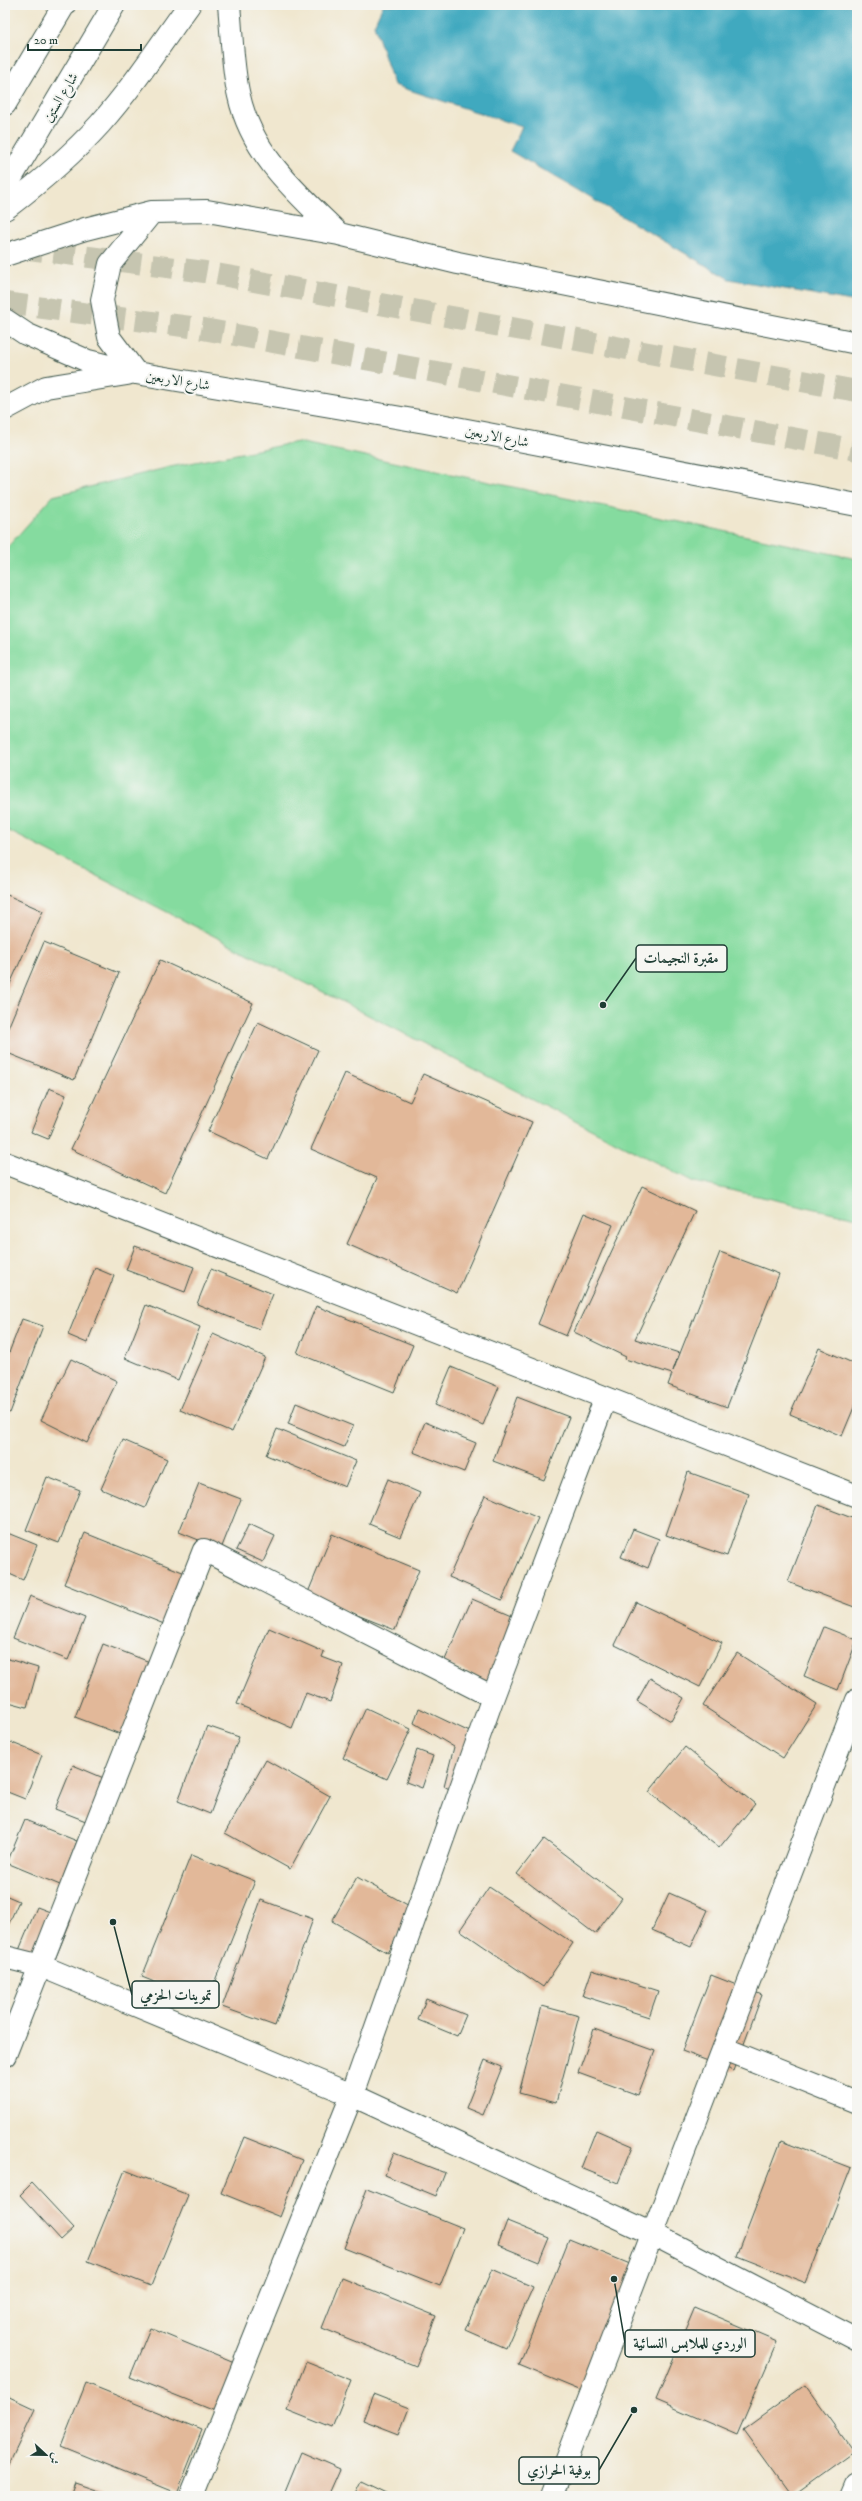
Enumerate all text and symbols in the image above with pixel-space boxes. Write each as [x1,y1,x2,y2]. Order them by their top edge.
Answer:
scale bar [28,26,141,52]
text: 20 m [34,33,58,48]
street label: شارع الستين [39,69,84,127]
street label: شارع الاربعين [144,367,211,397]
street label: شارع الاربعين [463,422,530,454]
callout: مقبرة النجيمات [636,945,727,972]
text: مقبرة النجيمات [643,949,719,968]
callout: تموينات الحزمي [132,1981,219,2008]
text: تموينات الحزمي [139,1986,212,2007]
callout: الوردي للملابس النسائية [625,2330,755,2357]
text: الوردي للملابس النسائية [633,2334,747,2355]
north arrow [26,2435,66,2475]
text: ش [46,2451,63,2466]
callout: بوفية الحرازي [519,2457,599,2484]
text: بوفية الحرازي [527,2461,591,2482]

